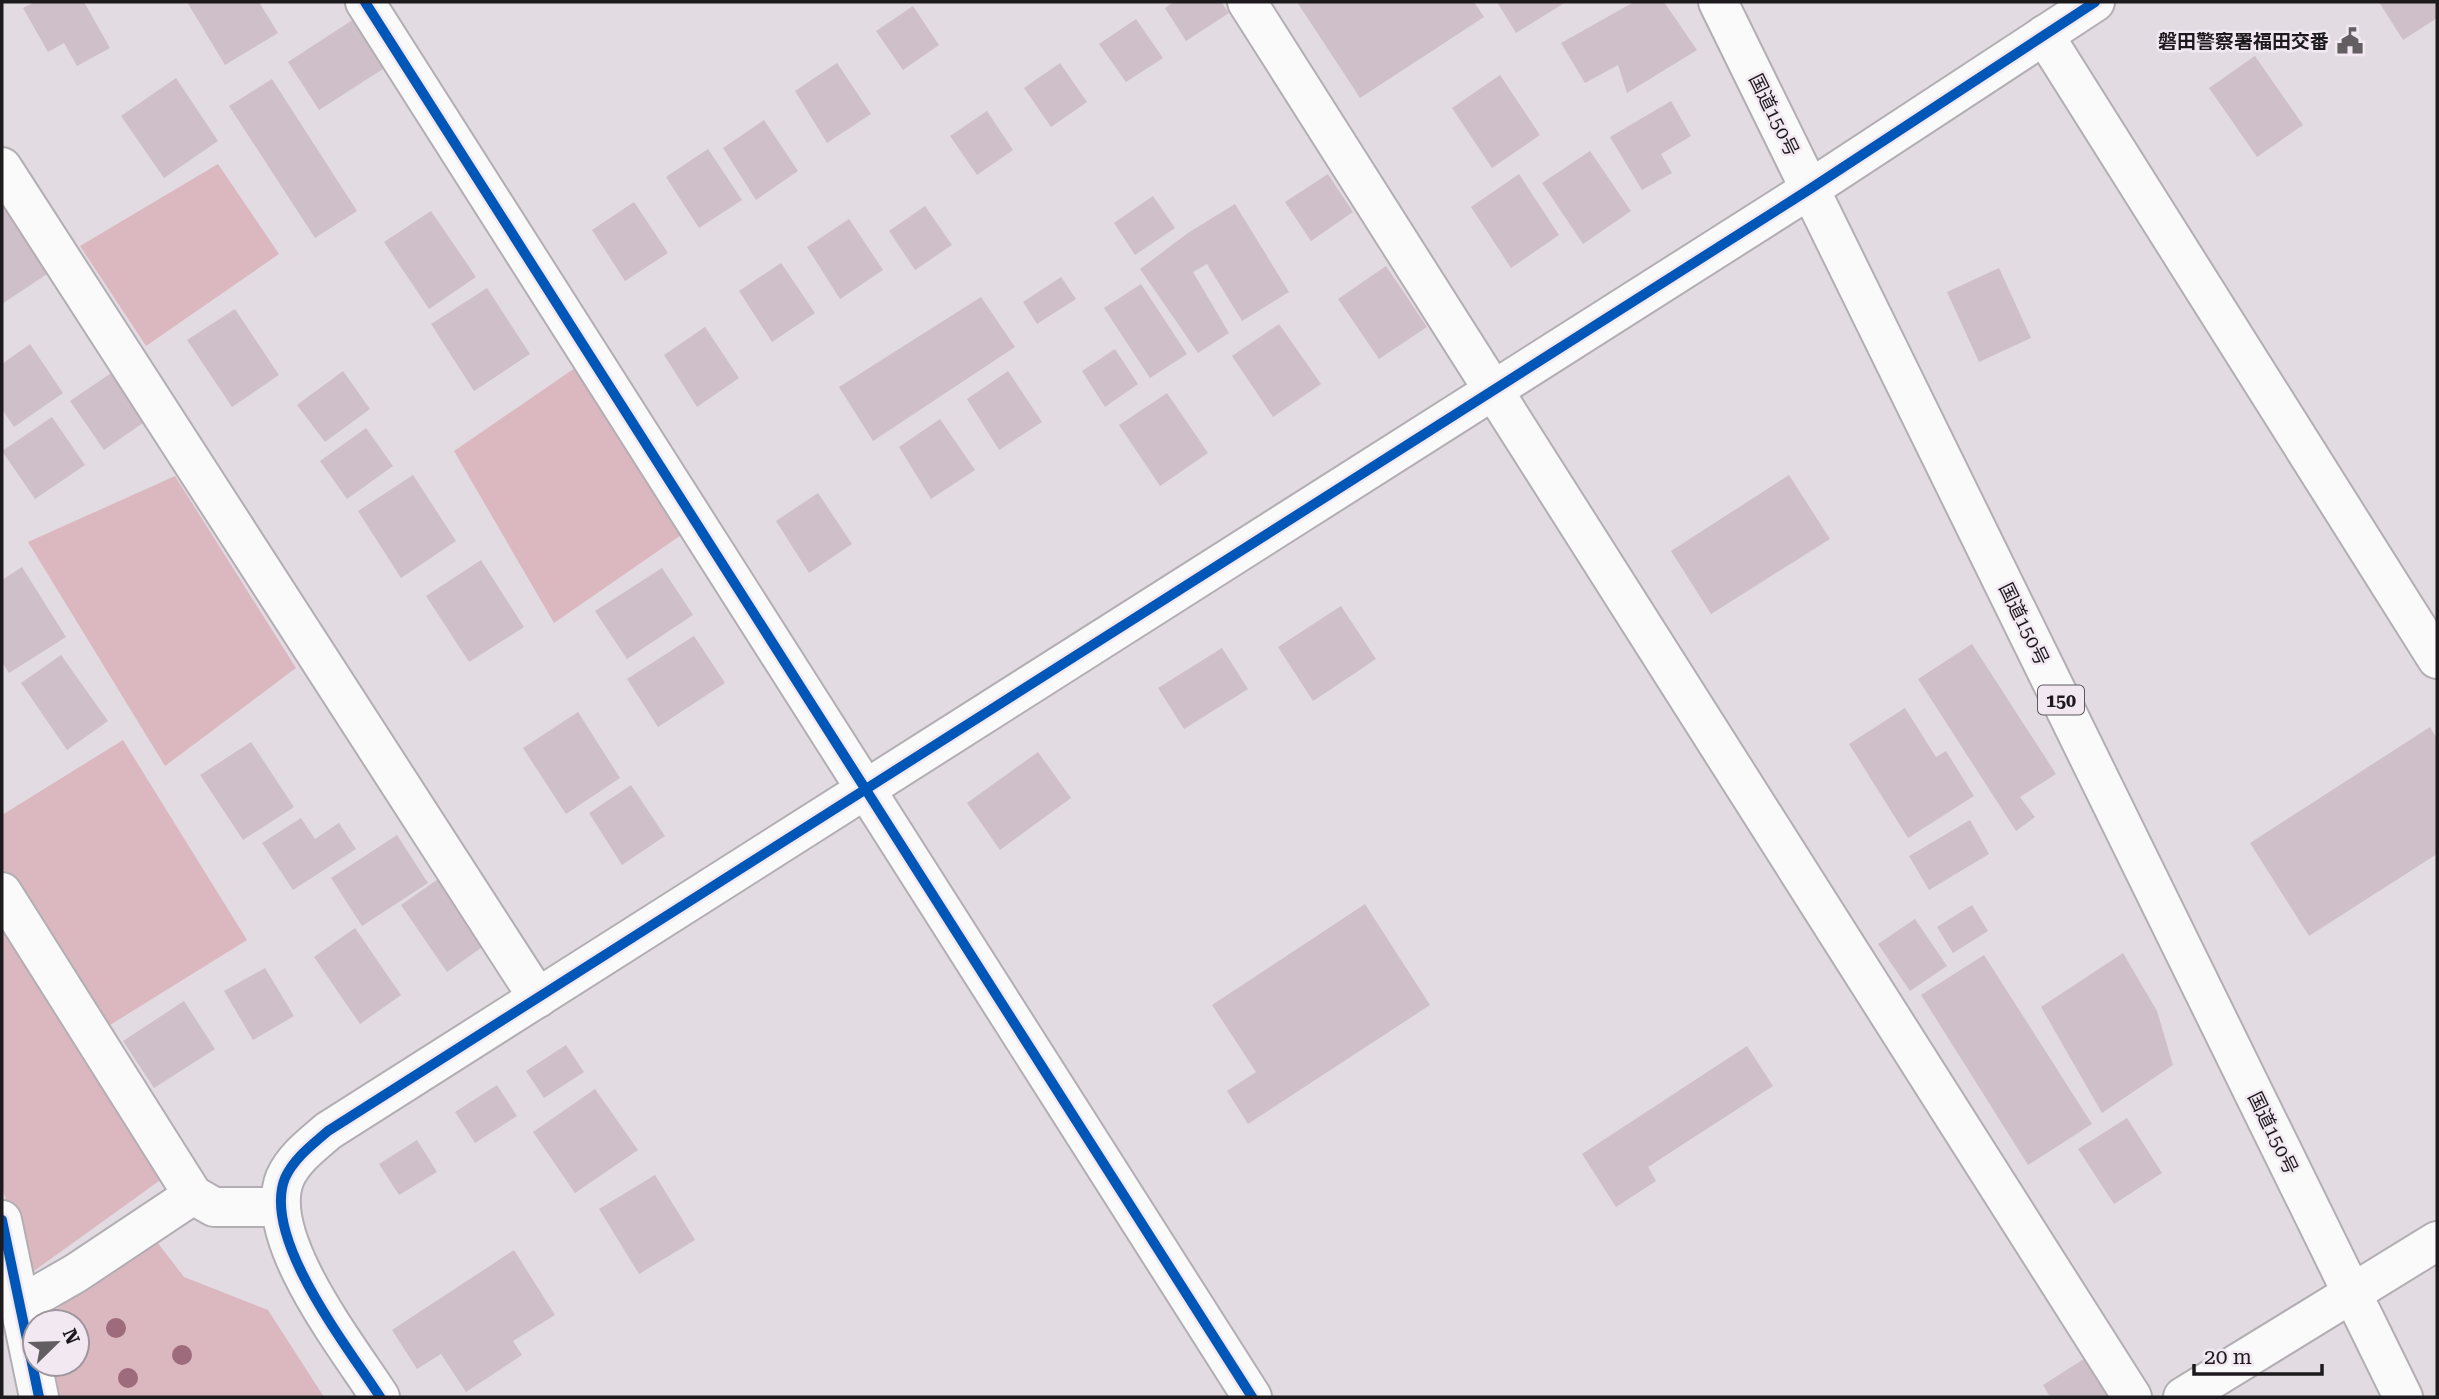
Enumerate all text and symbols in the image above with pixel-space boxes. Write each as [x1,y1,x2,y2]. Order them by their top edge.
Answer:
public building icon: 磐田警察署福田交番 [2335,26,2365,56]
place label: 磐田警察署福田交番 [2158,30,2329,53]
street label: 国道150号 [1744,70,1804,160]
street label: 国道150号 [1994,579,2054,669]
road number: 150 [2038,686,2084,714]
street label: 国道150号 [2243,1088,2303,1178]
north arrow [21,1308,91,1378]
text: N [58,1325,85,1348]
scale bar [2194,1332,2322,1376]
text: 20 m [2204,1345,2252,1369]

